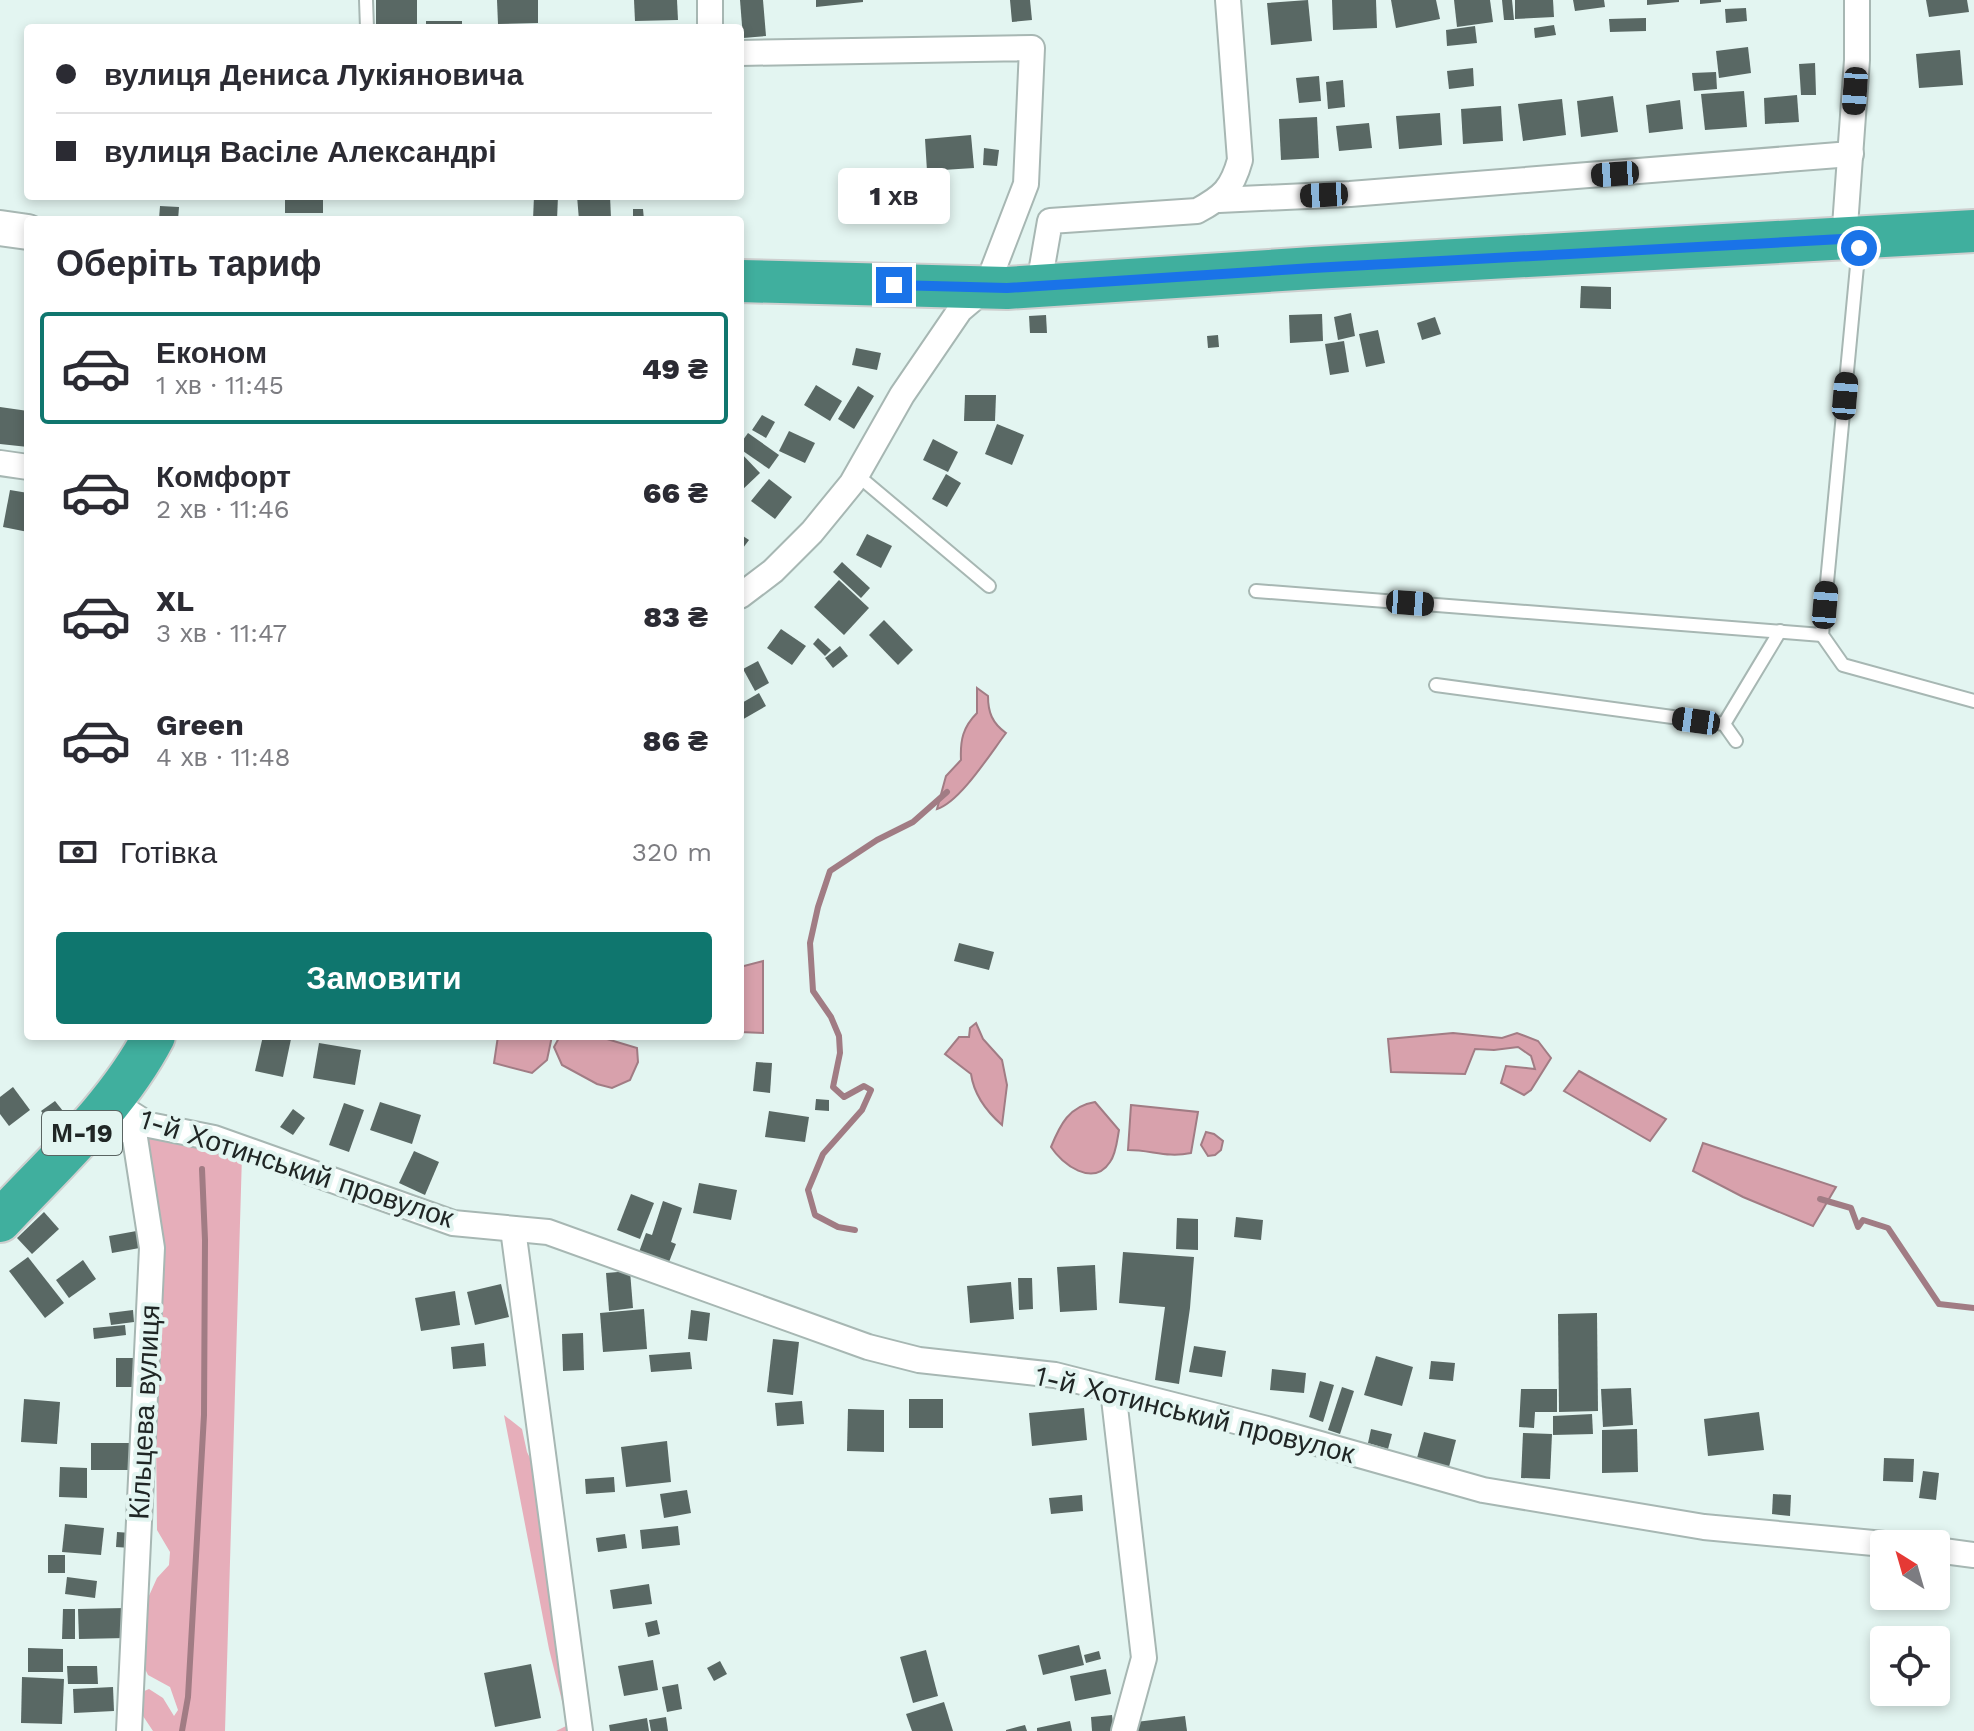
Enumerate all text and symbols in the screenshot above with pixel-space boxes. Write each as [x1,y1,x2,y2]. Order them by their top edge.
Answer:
text: вулиця Дениса Лукіяновича [104,57,523,92]
car [1841,66,1869,116]
text: вулиця Васіле Александрі [104,134,497,169]
car [1590,160,1640,188]
callout: 1 хв [838,169,950,225]
text: 1 хв [870,181,918,211]
car [1299,182,1349,208]
route start [1841,230,1877,266]
text: Оберіть тариф [56,243,322,285]
route end [876,267,912,303]
icon: car [60,332,132,404]
text: Економ [156,335,267,370]
text: 49 ₴ [642,351,708,386]
text: 1 хв · 11:45 [156,370,284,400]
car [1831,371,1859,421]
icon: car [60,456,132,528]
text: Комфорт [156,459,291,494]
text: 66 ₴ [643,475,708,510]
text: 2 хв · 11:46 [156,494,290,524]
icon: car [60,580,132,652]
car [1811,580,1839,630]
text: XL [156,583,194,618]
car [1385,589,1435,617]
text: 83 ₴ [643,599,708,634]
text: 3 хв · 11:47 [156,618,287,648]
icon: car [60,704,132,776]
car [1671,706,1721,736]
text: Green [156,707,244,742]
text: 86 ₴ [642,723,708,758]
text: 4 хв · 11:48 [156,742,291,772]
icon: cash [56,830,100,874]
text: Готівка [120,835,217,870]
text: 320 m [632,837,712,867]
button: Замовити [56,932,712,1024]
street label: 1-й Хотинський провулок [136,1102,458,1235]
road number: М-19 [42,1111,122,1155]
street label: Кільцева вулиця [122,1304,167,1520]
street label: 1-й Хотинський провулок [1032,1359,1359,1470]
north arrow [1870,1530,1950,1610]
map controls [1870,1530,1950,1706]
button: locate [1870,1626,1950,1706]

